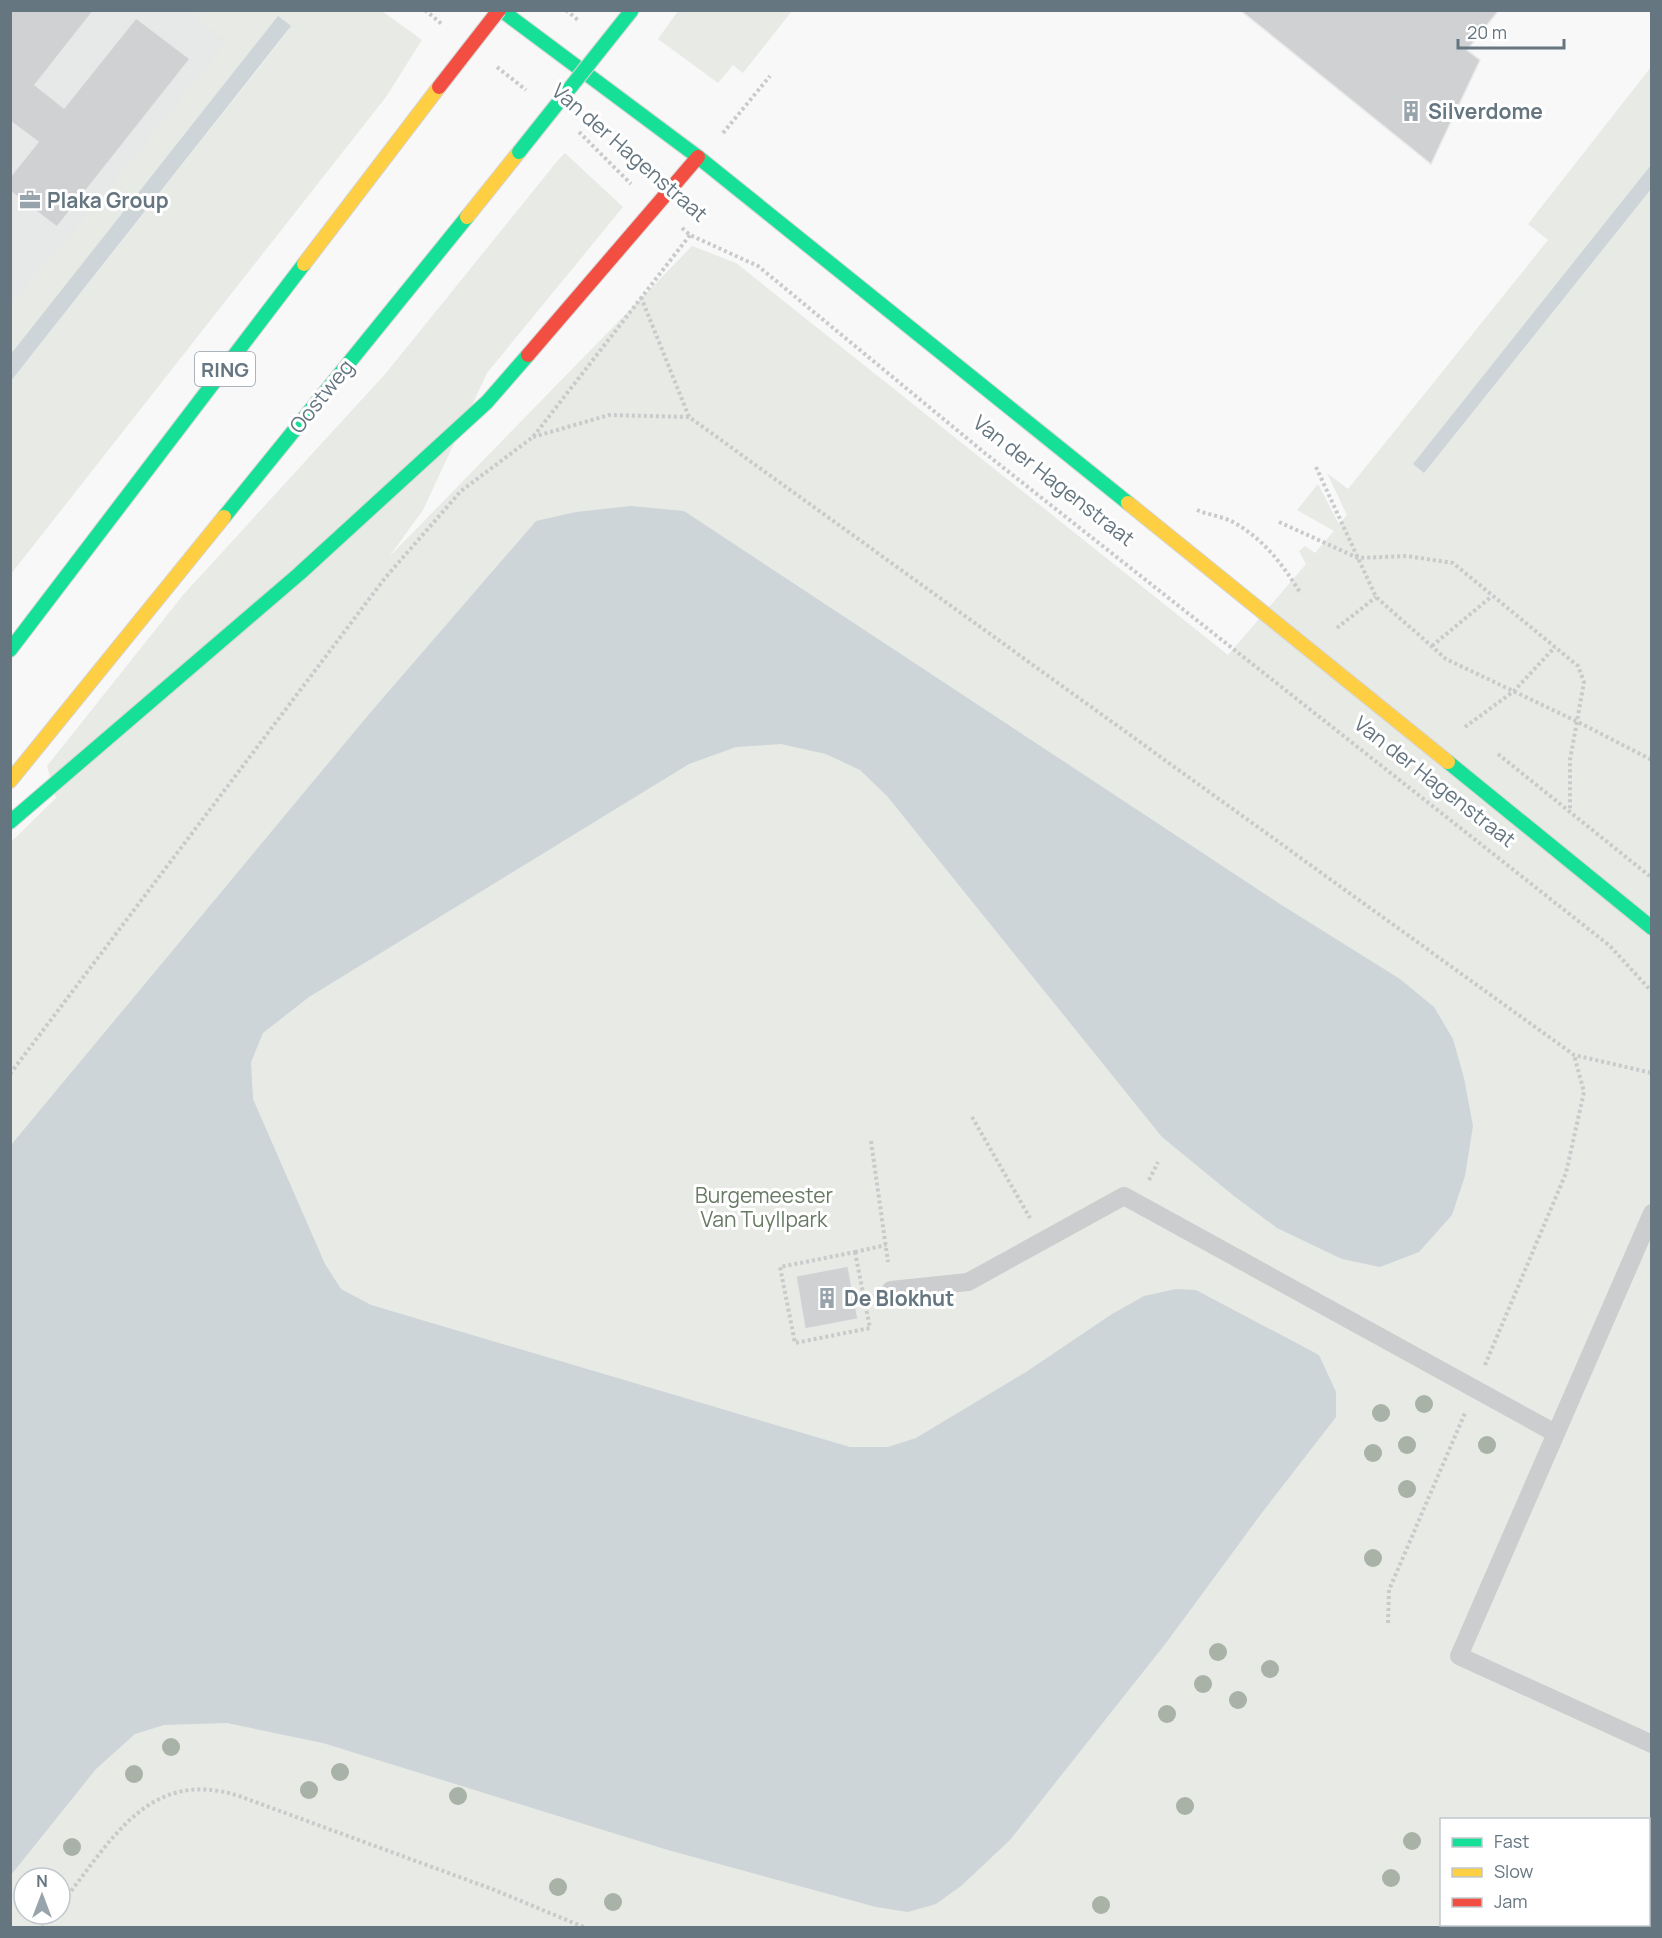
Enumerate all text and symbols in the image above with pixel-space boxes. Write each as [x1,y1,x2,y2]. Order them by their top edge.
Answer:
scale bar [1458,12,1564,50]
text: 20 m [1467,20,1507,44]
street label: Van der Hagenstraat [546,77,714,227]
place label: Silverdome [1428,97,1543,125]
building icon: Silverdome [1399,99,1423,123]
place label: Plaka Group [47,186,169,214]
office icon: Plaka Group [18,188,42,212]
road number: RING [195,352,255,386]
street label: Oostweg [283,353,359,439]
street label: Van der Hagenstraat [967,408,1141,552]
street label: Van der Hagenstraat [1348,709,1522,853]
park label: Burgemeester Van Tuyllpark [695,1181,833,1233]
place label: De Blokhut [844,1284,954,1312]
building icon: De Blokhut [815,1286,839,1310]
legend [1440,1818,1650,1926]
text: Fast [1494,1829,1529,1853]
text: Slow [1494,1859,1534,1883]
north arrow [12,1866,72,1926]
text: N [36,1870,48,1892]
text: Jam [1494,1889,1528,1913]

